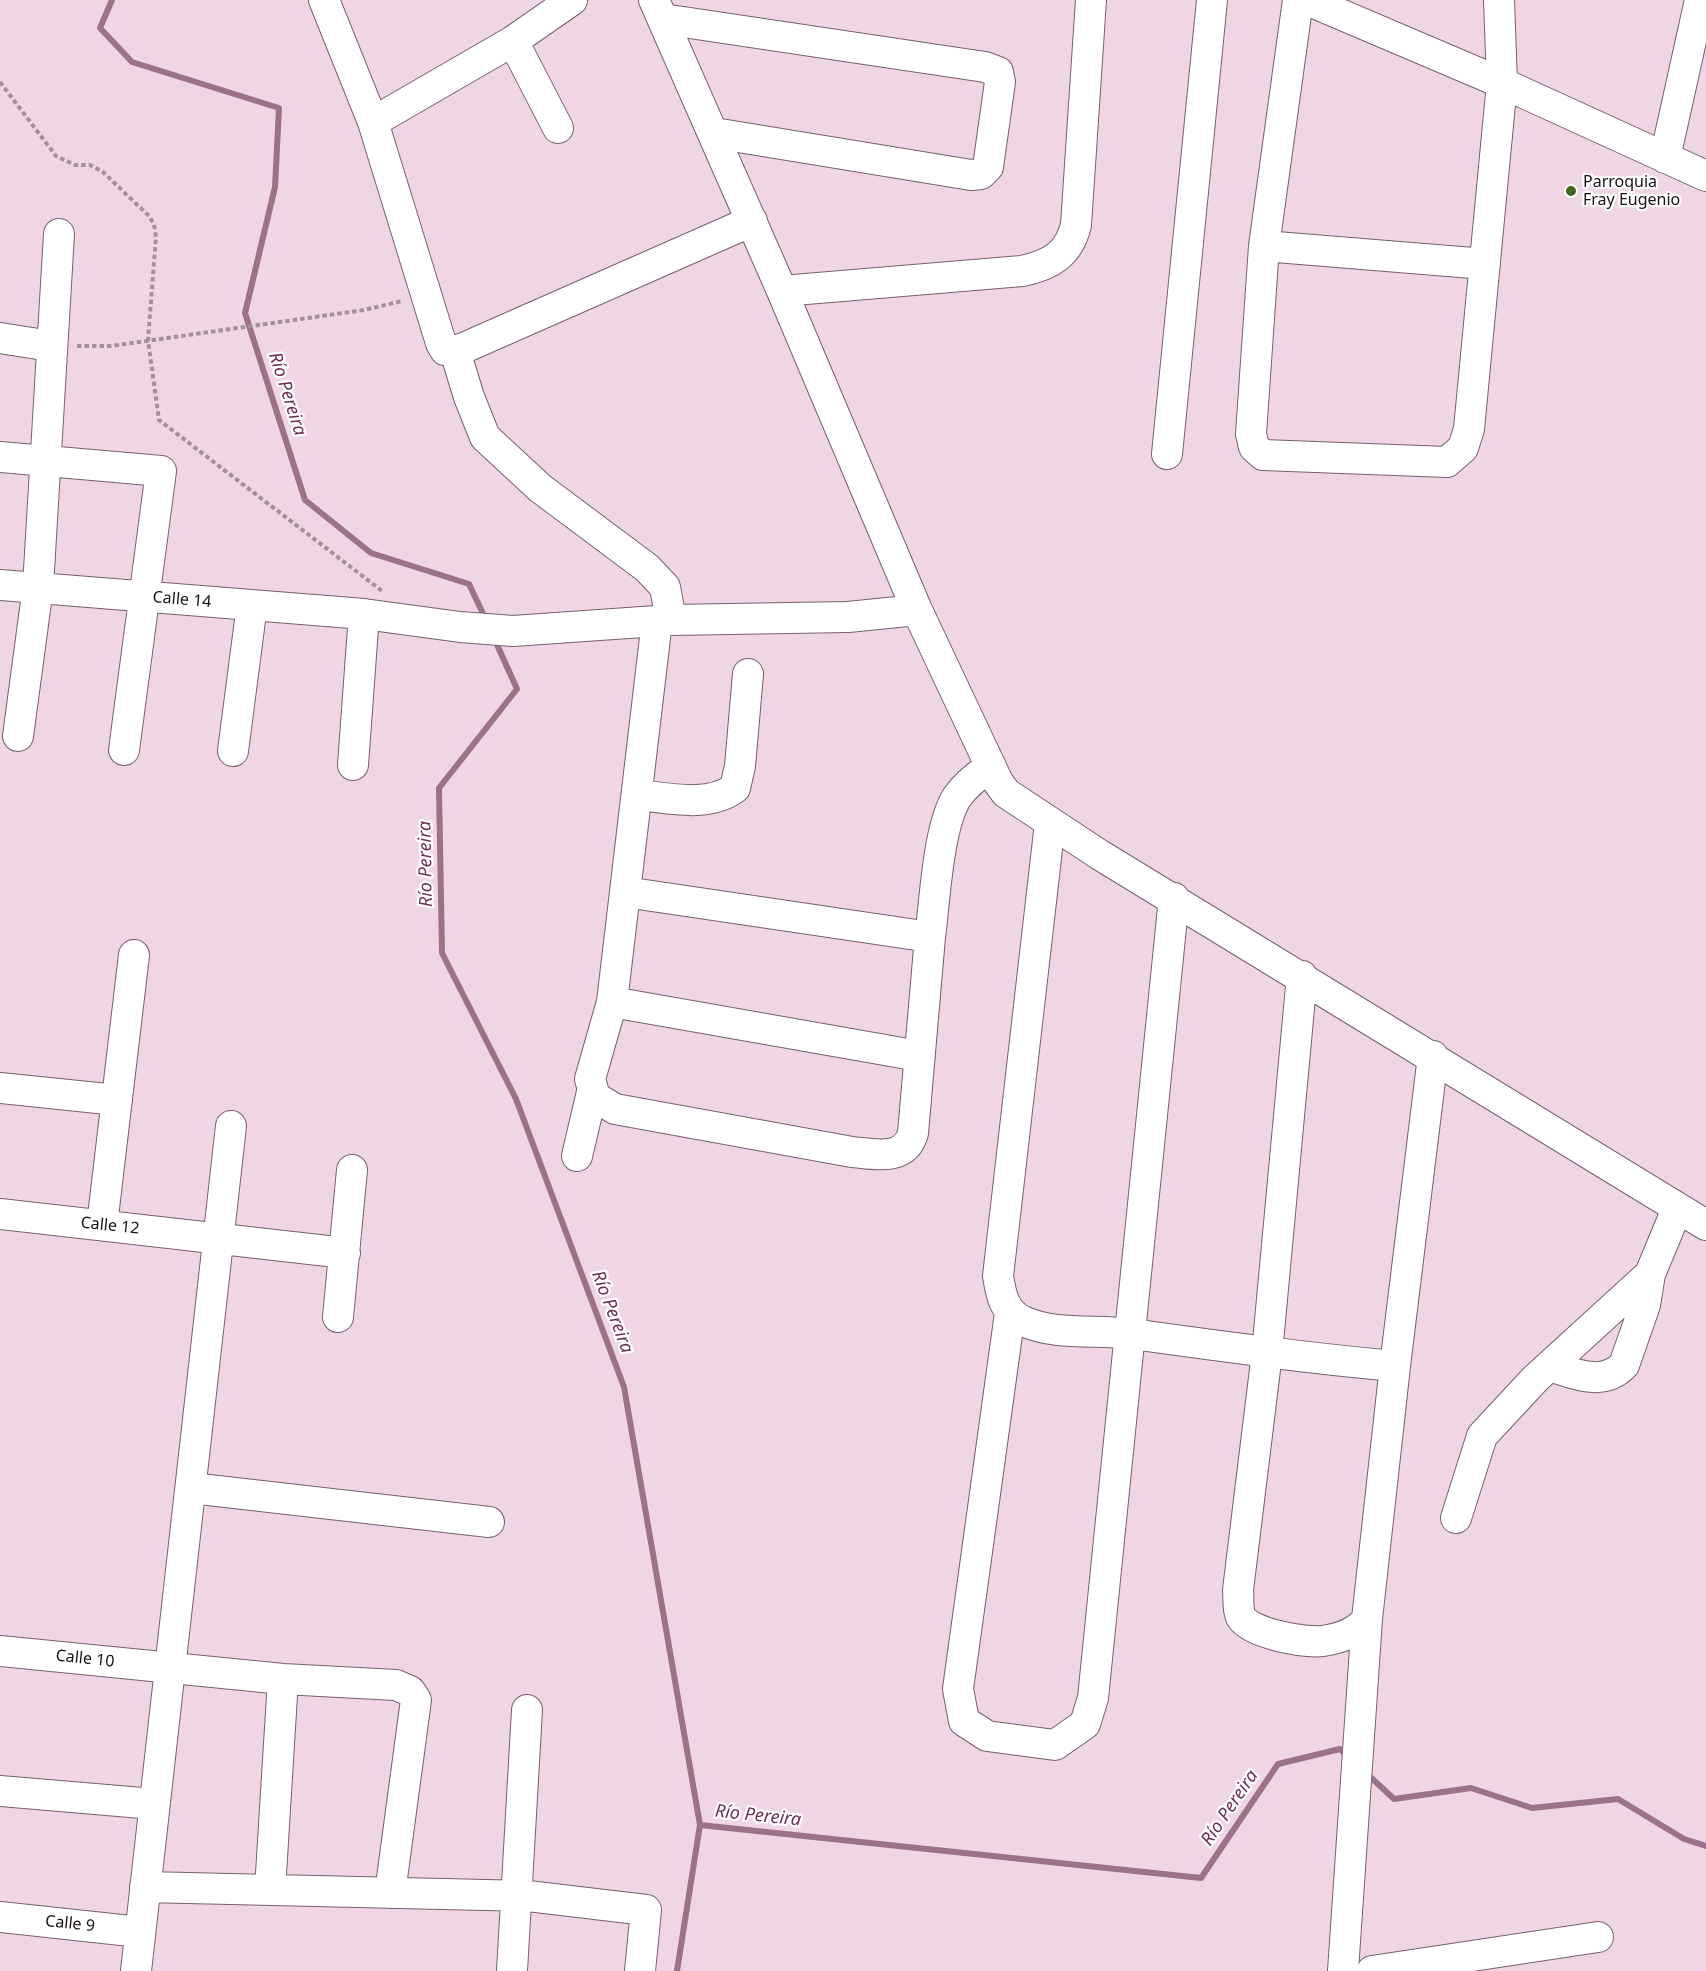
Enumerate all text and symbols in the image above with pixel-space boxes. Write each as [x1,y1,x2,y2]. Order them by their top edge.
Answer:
place label: Parroquia Fray Eugenio [1583,172,1680,210]
marker: Parroquia Fray Eugenio [1564,184,1578,198]
water label: Río Pereira [263,350,311,438]
street label: Calle 14 [152,588,212,612]
water label: Río Pereira [414,821,438,907]
street label: Calle 12 [80,1213,140,1239]
water label: Río Pereira [586,1268,638,1356]
street label: Calle 10 [55,1646,115,1672]
water label: Río Pereira [1197,1766,1263,1850]
water label: Río Pereira [714,1801,802,1831]
street label: Calle 9 [44,1912,96,1936]

